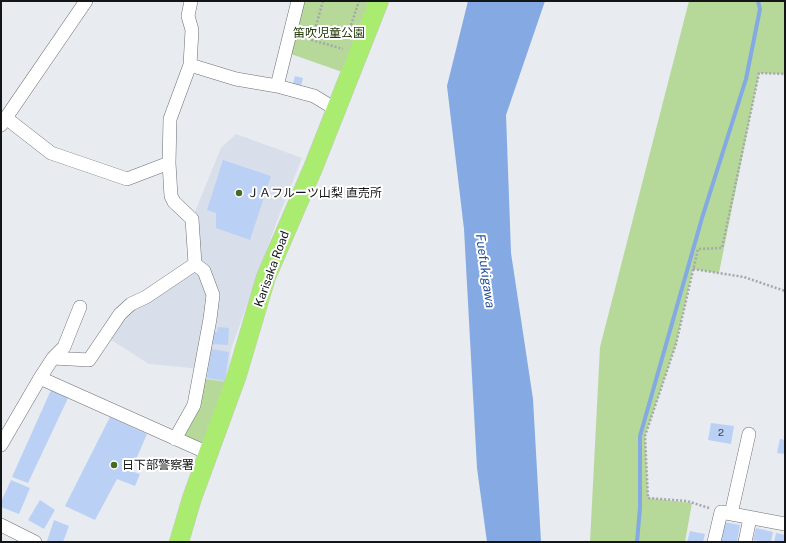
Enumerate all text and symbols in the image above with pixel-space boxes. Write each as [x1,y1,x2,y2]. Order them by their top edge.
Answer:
park label: 笛吹児童公園 [293,26,365,40]
place label: ＪＡフルーツ山梨 直売所 [247,186,382,200]
marker: ＪＡフルーツ山梨 直売所 [234,188,244,198]
street label: Karisaka Road [252,229,292,309]
water label: Fuefukigawa [472,233,498,309]
house number: 2 [718,427,724,439]
place label: 日下部警察署 [122,458,194,472]
marker: 日下部警察署 [109,460,119,470]

